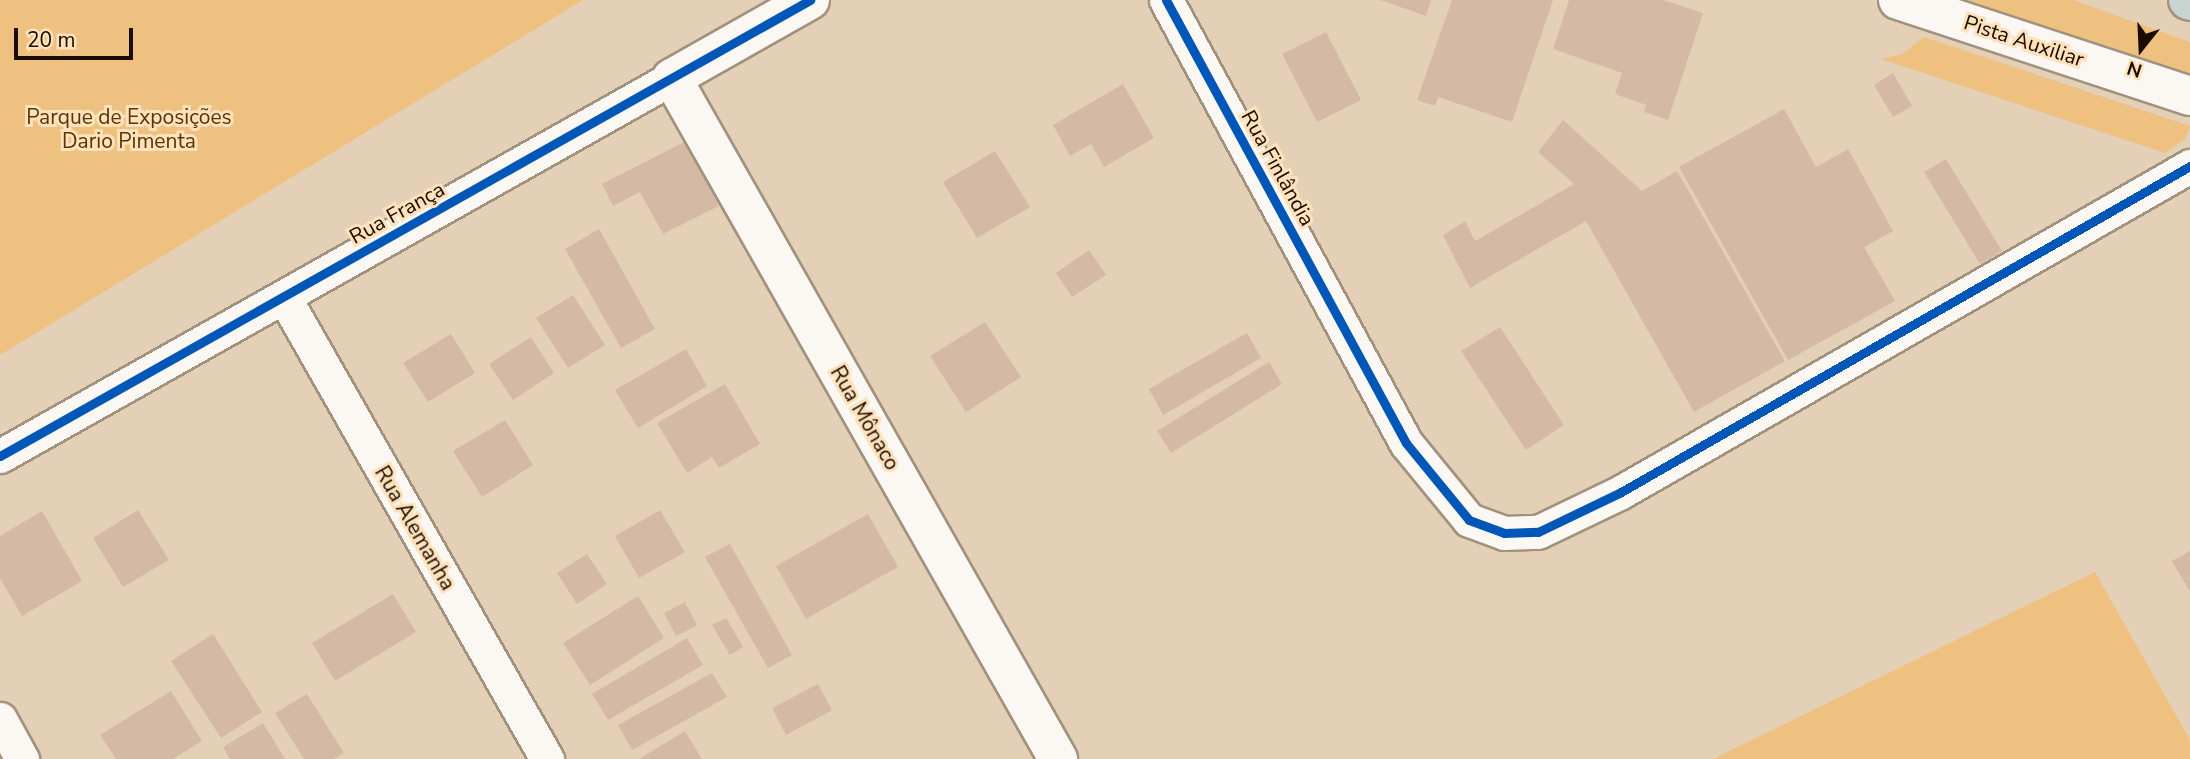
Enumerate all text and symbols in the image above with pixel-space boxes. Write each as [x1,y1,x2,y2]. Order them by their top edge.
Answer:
street label: Pista Auxiliar [1961,10,2087,72]
scale bar [18,14,136,58]
north arrow [2106,14,2176,84]
text: 20 m [27,26,76,54]
text: N [2124,54,2145,84]
park label: Parque de Exposições Dario Pimenta [26,104,232,154]
street label: Rua Finlândia [1236,106,1320,230]
street label: Rua França [345,177,449,249]
street label: Rua Mônaco [825,361,905,475]
street label: Rua Alemanha [369,461,461,595]

